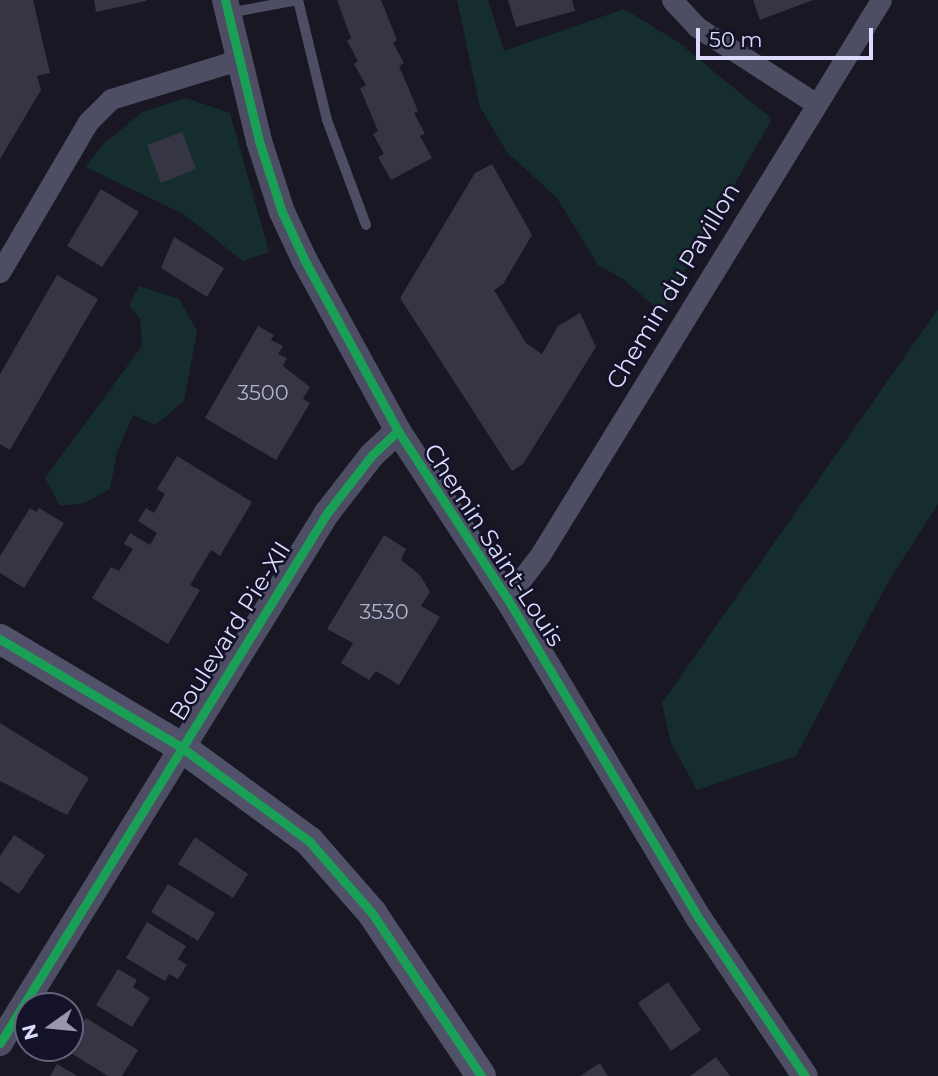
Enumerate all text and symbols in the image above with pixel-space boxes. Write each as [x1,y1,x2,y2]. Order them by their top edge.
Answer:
scale bar [700,14,877,58]
text: 50 m [709,27,763,52]
street label: Chemin du Pavillon [600,178,746,394]
house number: 3500 [237,380,289,406]
street label: Chemin Saint-Louis [418,438,570,652]
street label: Boulevard Pie-XII [163,536,297,726]
house number: 3530 [359,599,409,625]
north arrow [14,992,84,1062]
text: N [17,1022,43,1042]

